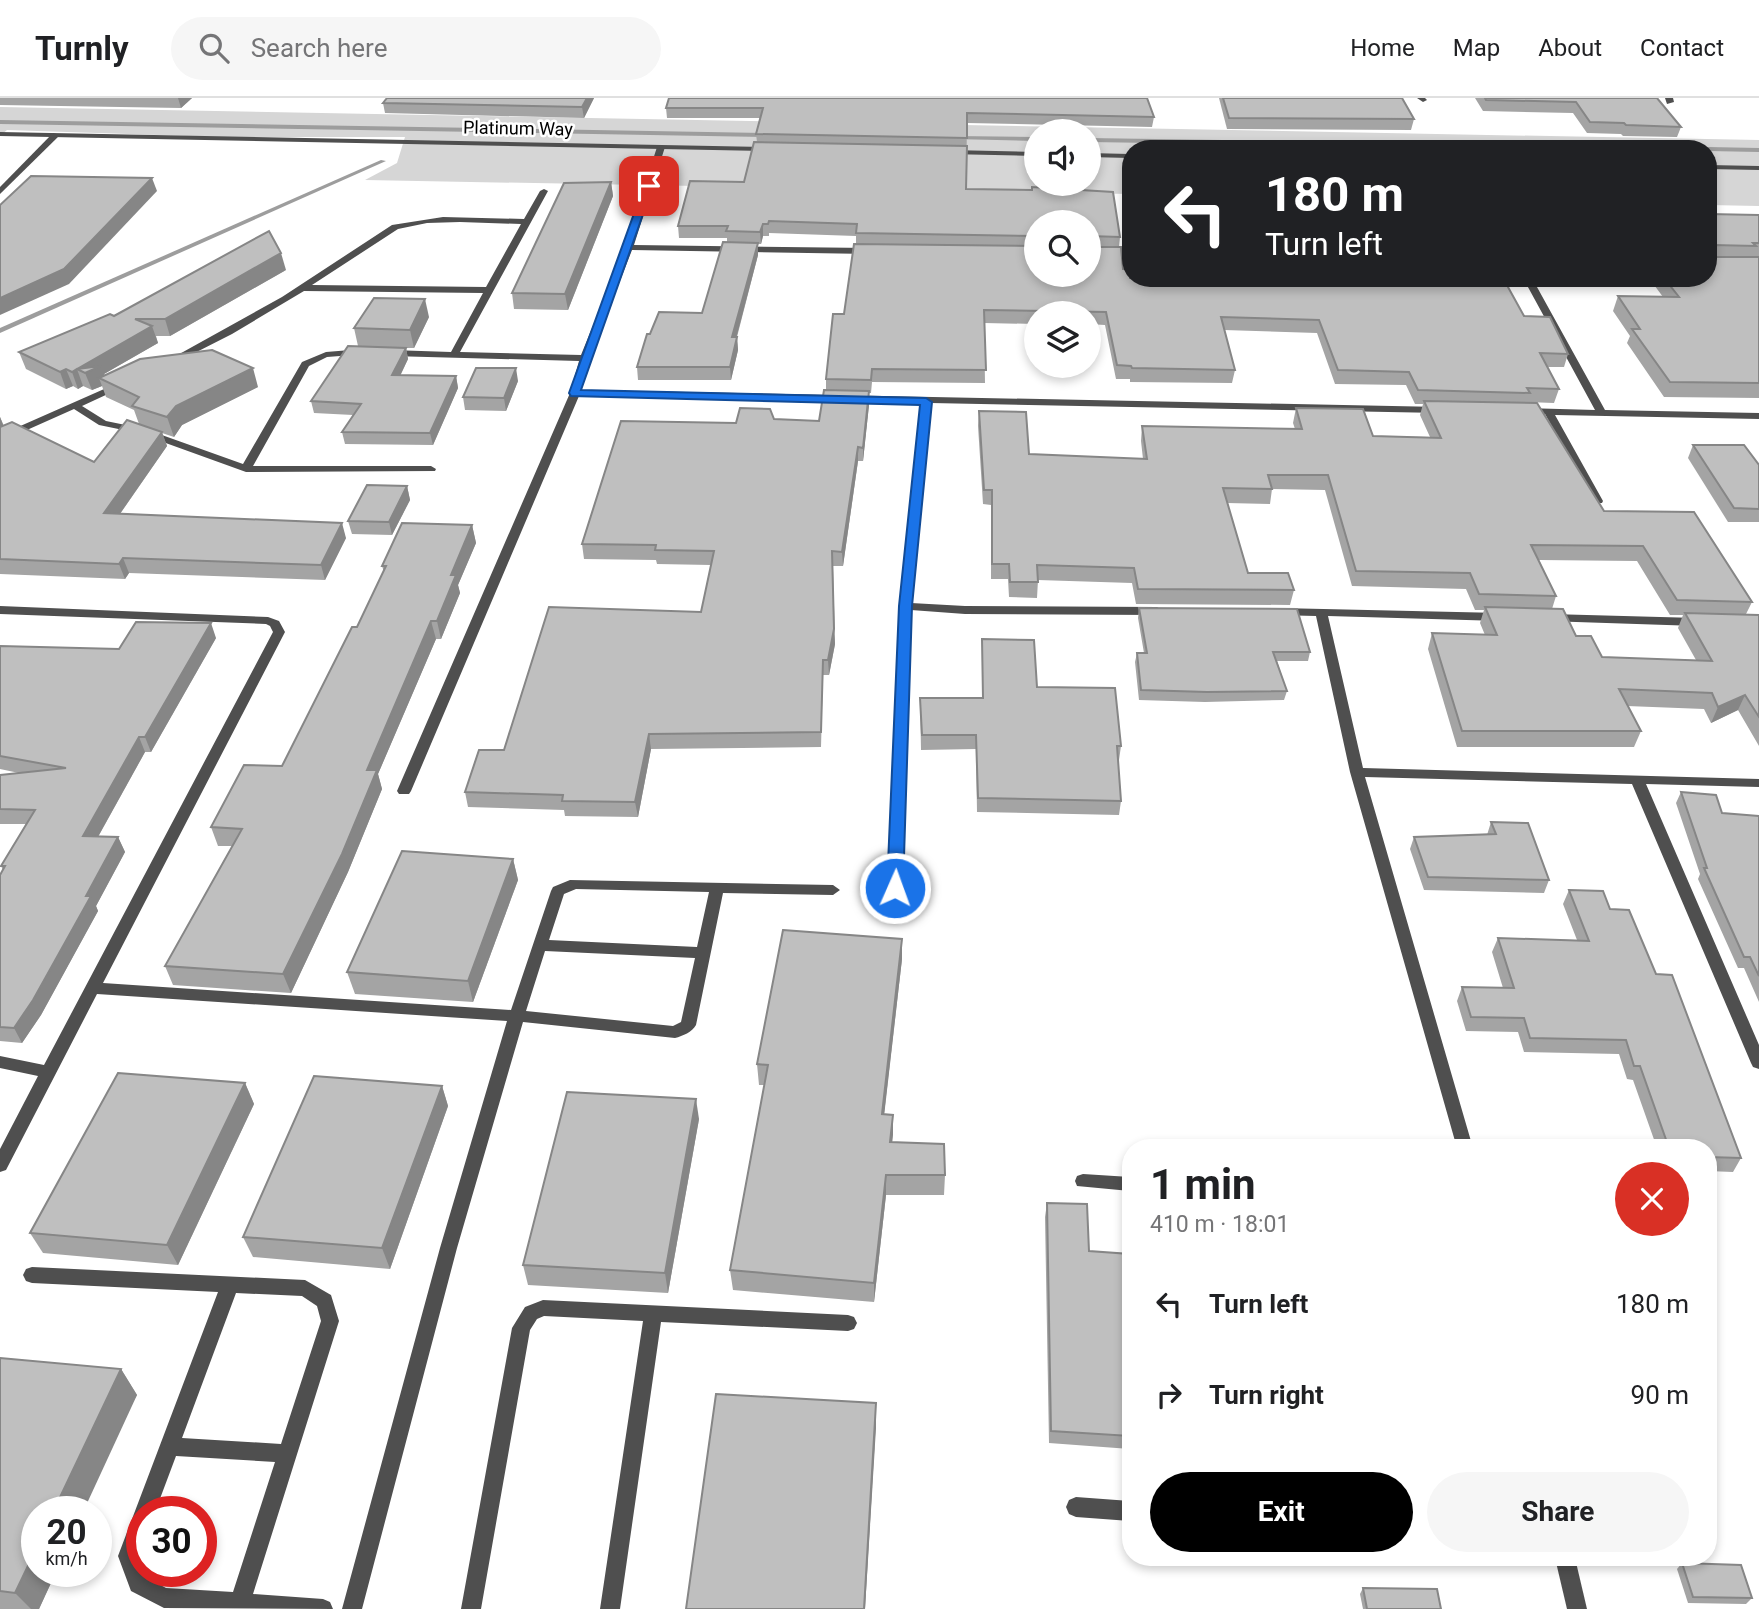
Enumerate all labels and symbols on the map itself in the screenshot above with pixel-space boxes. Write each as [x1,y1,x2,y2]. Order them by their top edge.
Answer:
street label: Platinum Way [463,117,574,139]
pin [619,156,679,216]
position arrow [858,851,932,925]
speed limit sign: 30 [126,1496,217,1587]

